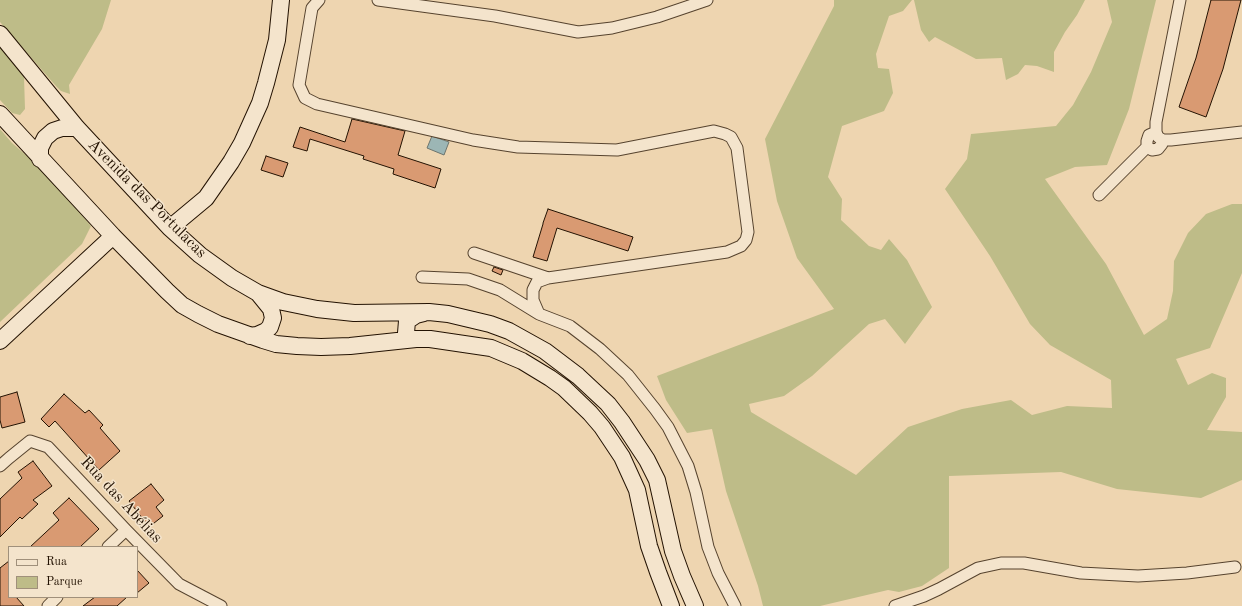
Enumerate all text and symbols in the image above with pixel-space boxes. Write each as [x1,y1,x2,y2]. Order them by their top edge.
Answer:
street label: Avenida das Portulacas [84,136,210,262]
street label: Rua das Abélias [76,453,166,547]
legend [8,546,138,598]
text: Rua [46,556,67,568]
text: Parque [46,576,82,588]

